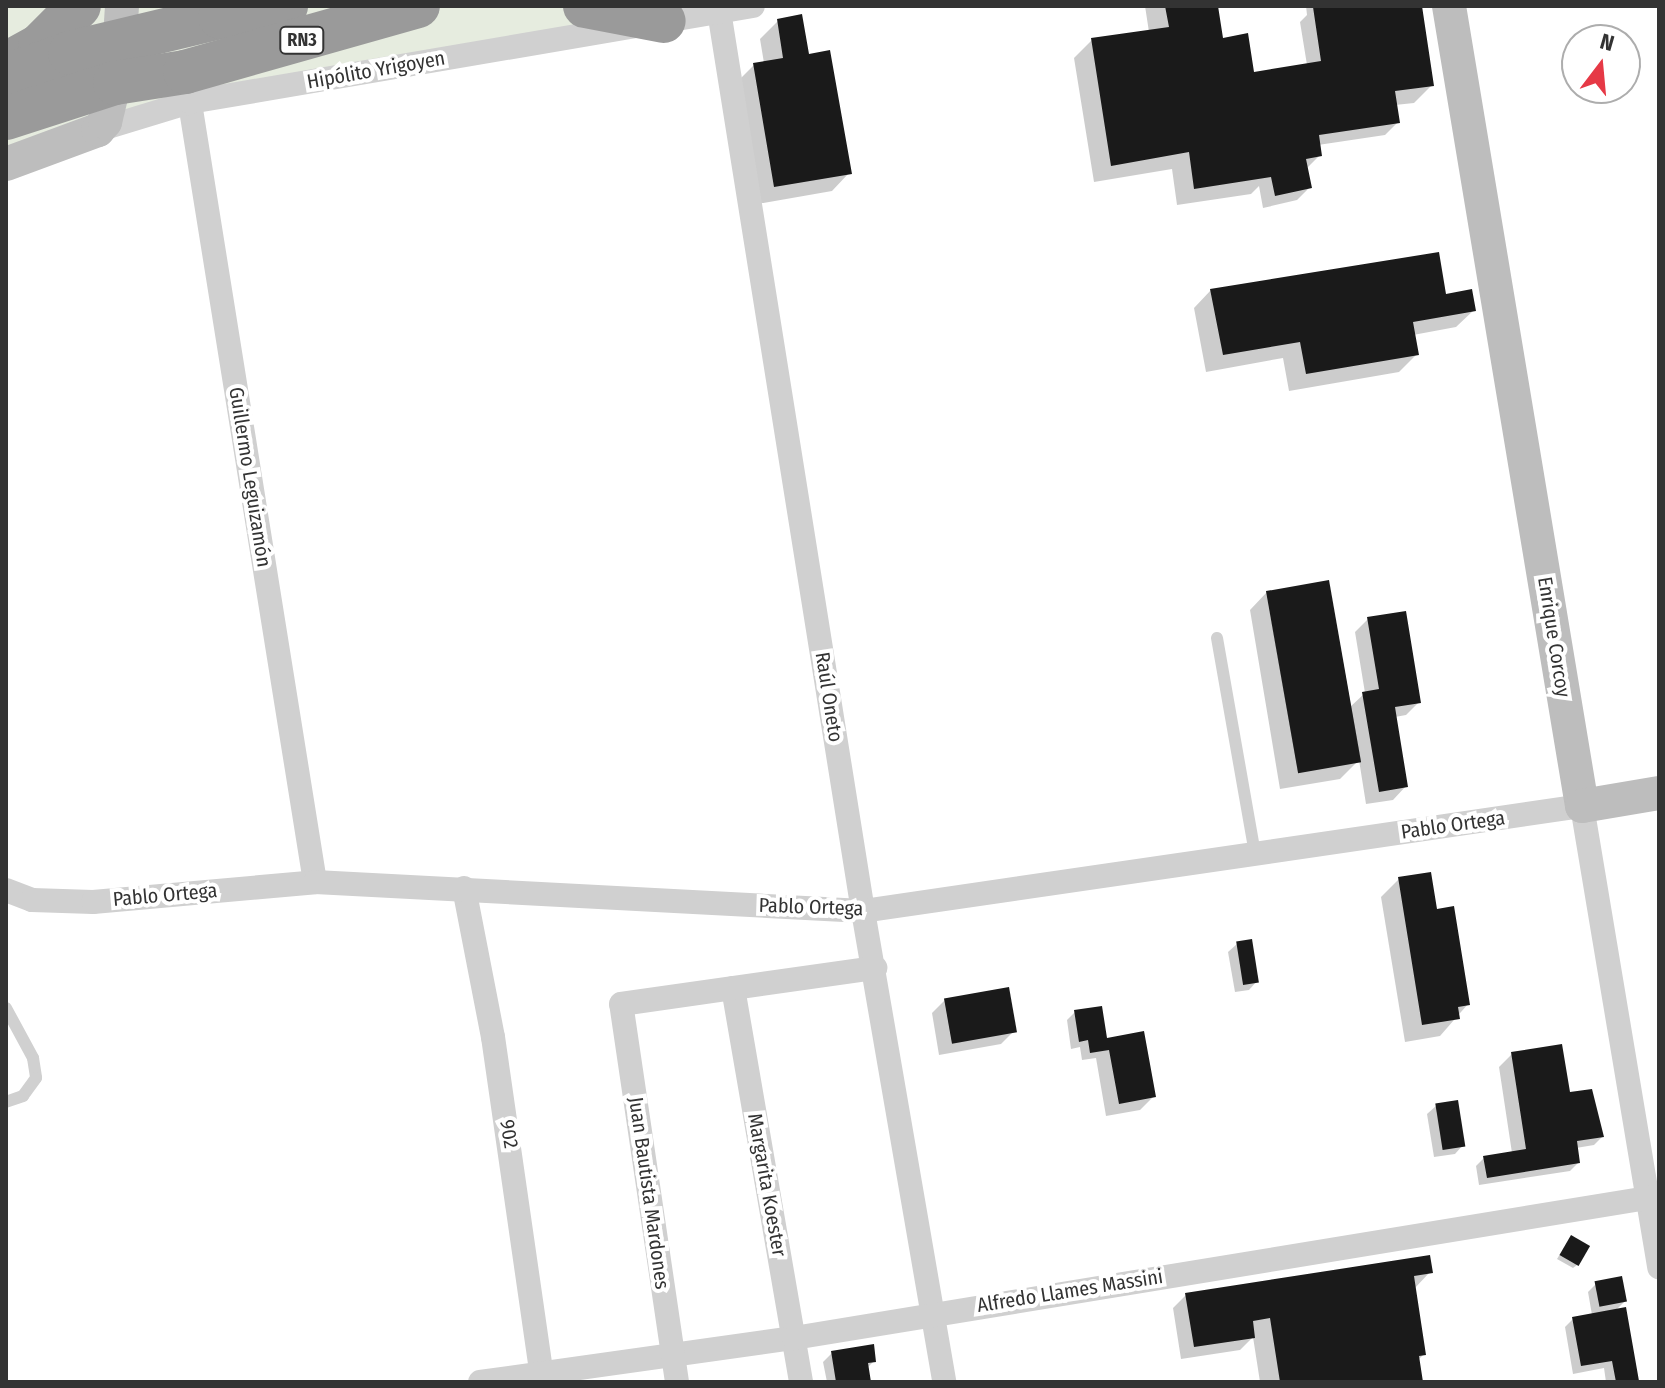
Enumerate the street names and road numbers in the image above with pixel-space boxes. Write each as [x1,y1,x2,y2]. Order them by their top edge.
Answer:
road number: RN3 [278,26,326,54]
street label: Hipólito Yrigoyen [305,46,447,94]
street label: Guillermo Leguizamón [224,385,276,569]
street label: Enrique Corcoy [1533,575,1575,699]
street label: Raúl Oneto [810,650,848,744]
street label: Pablo Ortega [1399,806,1507,844]
street label: Pablo Ortega [112,878,218,912]
street label: Pablo Ortega [758,893,864,921]
street label: Juan Bautista Mardones [624,1095,674,1291]
street label: Margarita Koester [743,1112,791,1258]
street label: 902 [495,1118,523,1150]
street label: Alfredo Llames Massini [975,1264,1165,1318]

